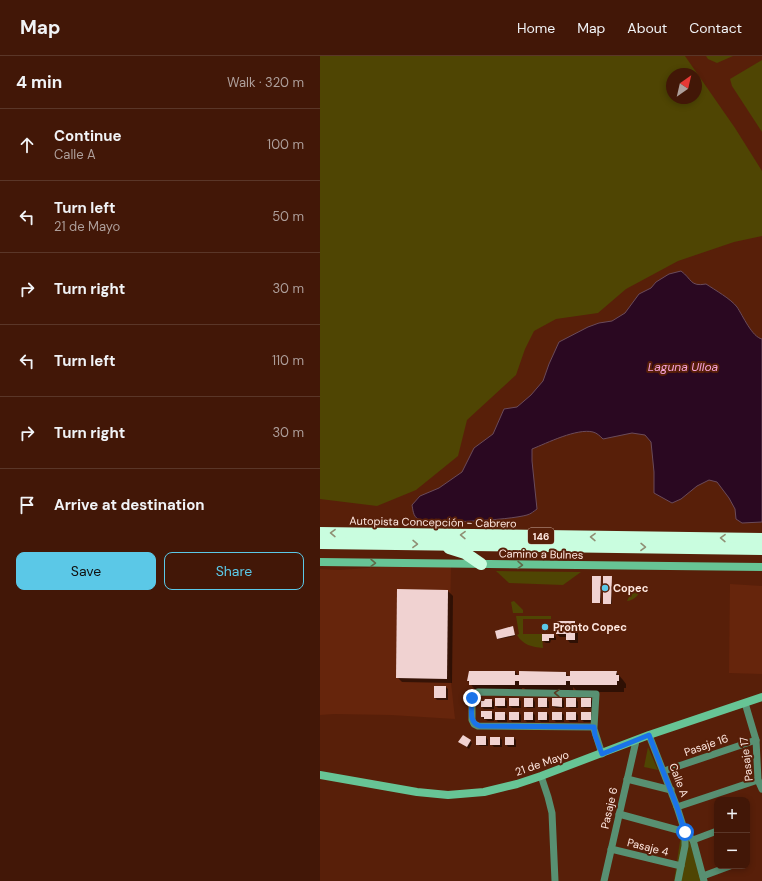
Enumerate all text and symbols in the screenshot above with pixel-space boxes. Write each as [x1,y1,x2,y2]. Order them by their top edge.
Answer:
text: Map [20,15,60,40]
text: Home [517,19,555,37]
text: Map [577,19,605,37]
text: About [627,19,667,37]
text: Contact [689,19,742,37]
north arrow [666,68,702,104]
text: 4 min [16,71,62,93]
text: Walk · 320 m [227,74,304,91]
text: Continue [54,126,122,146]
icon: ahead [16,134,38,156]
text: 100 m [267,136,304,153]
text: Calle A [54,146,96,163]
text: Turn left [54,198,115,218]
icon: left [16,206,38,228]
text: 50 m [272,208,304,225]
text: 21 de Mayo [54,218,120,235]
icon: right [16,278,38,300]
text: Turn right [54,279,125,299]
text: 30 m [272,280,304,297]
icon: left [16,350,38,372]
text: Turn left [54,351,115,371]
text: 110 m [272,352,304,369]
water label: Laguna Ulloa [648,359,719,375]
icon: right [16,422,38,444]
text: Turn right [54,423,125,443]
text: 30 m [272,424,304,441]
icon: arrive [16,494,38,516]
text: Arrive at destination [54,495,205,515]
street label: Autopista Concepción - Cabrero [349,514,517,530]
road number: 146 [528,528,554,544]
one-way arrow [330,529,336,537]
one-way arrow [460,531,466,539]
one-way arrow [590,533,596,541]
one-way arrow [720,534,726,542]
one-way arrow [412,540,418,548]
one-way arrow [640,543,646,551]
street label: Camino a Bulnes [499,546,583,562]
button: Save [16,552,156,590]
button: Share [164,552,304,590]
one-way arrow [370,559,376,567]
one-way arrow [517,560,523,569]
place label: Copec [613,581,649,595]
marker: Copec [600,583,610,593]
place label: Pronto Copec [553,620,627,634]
marker: Pronto Copec [540,622,550,632]
route end [463,689,481,707]
one-way arrow [554,689,560,698]
street label: Pasaje 16 [682,731,730,759]
street label: Pasaje 17 [736,736,756,782]
street label: 21 de Mayo [513,747,571,779]
street label: Calle A [666,761,692,799]
street label: Pasaje 6 [597,786,621,830]
map controls [714,797,750,869]
button: + [714,797,750,833]
route start [676,823,694,841]
button: − [714,833,750,869]
street label: Pasaje 4 [626,835,670,859]

